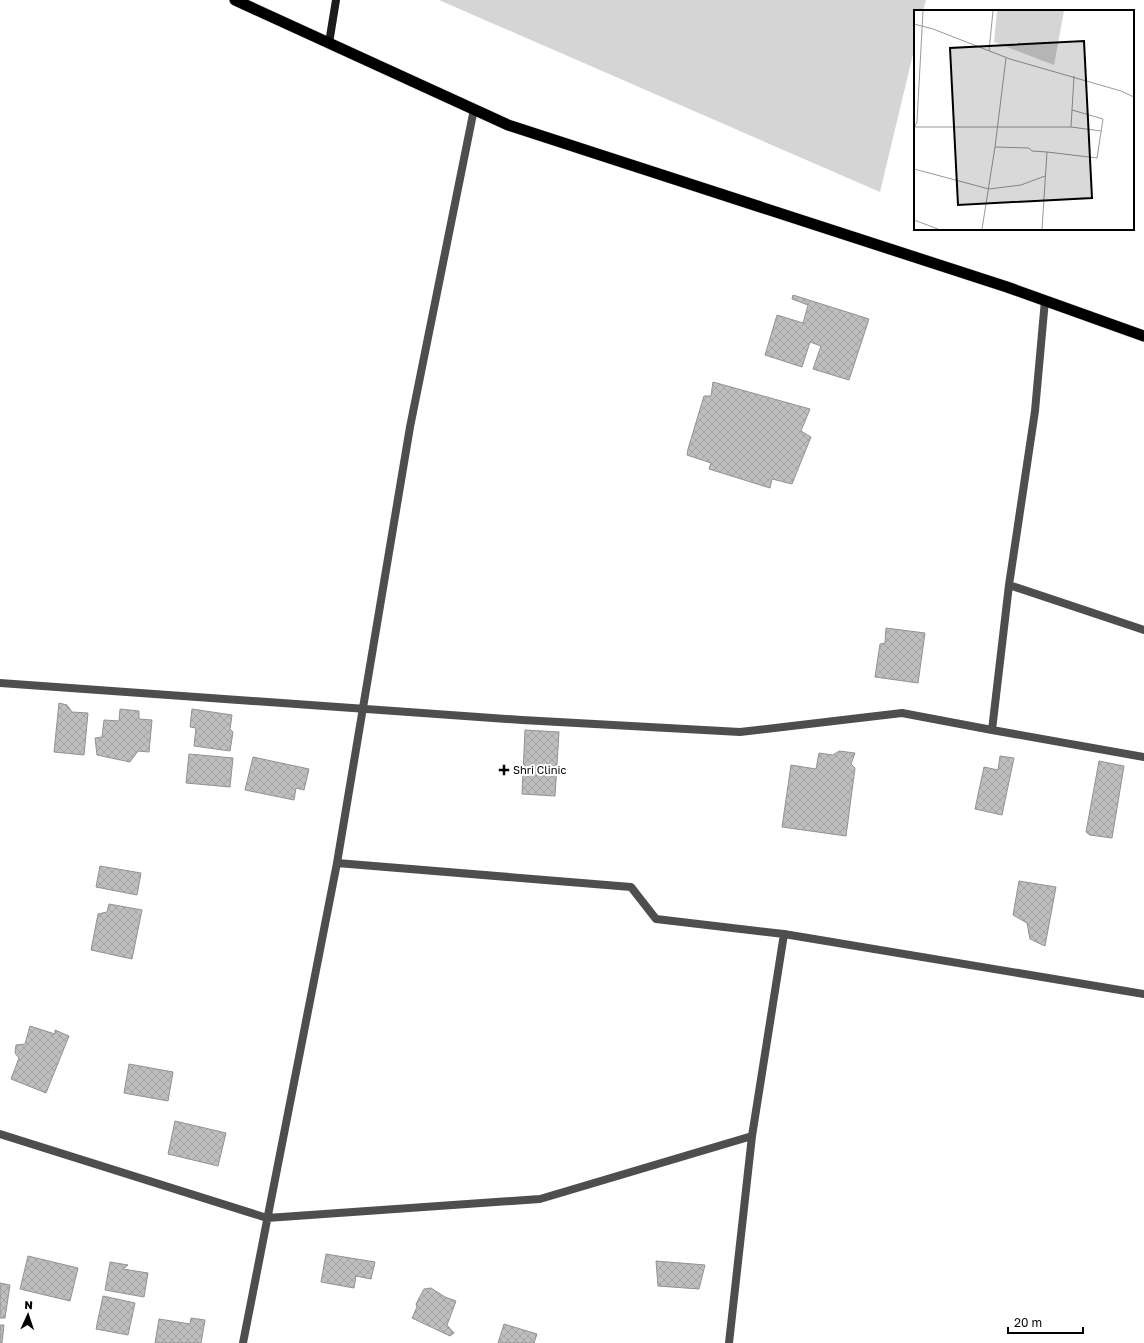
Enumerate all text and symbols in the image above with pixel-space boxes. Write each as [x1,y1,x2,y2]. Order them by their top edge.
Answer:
inset map [914,10,1134,230]
place label: Shri Clinic [513,763,566,776]
marker: Shri Clinic [498,764,510,776]
north arrow [8,1295,48,1335]
text: N [24,1298,33,1311]
scale bar [1008,1309,1083,1335]
text: 20 m [1014,1315,1042,1330]

